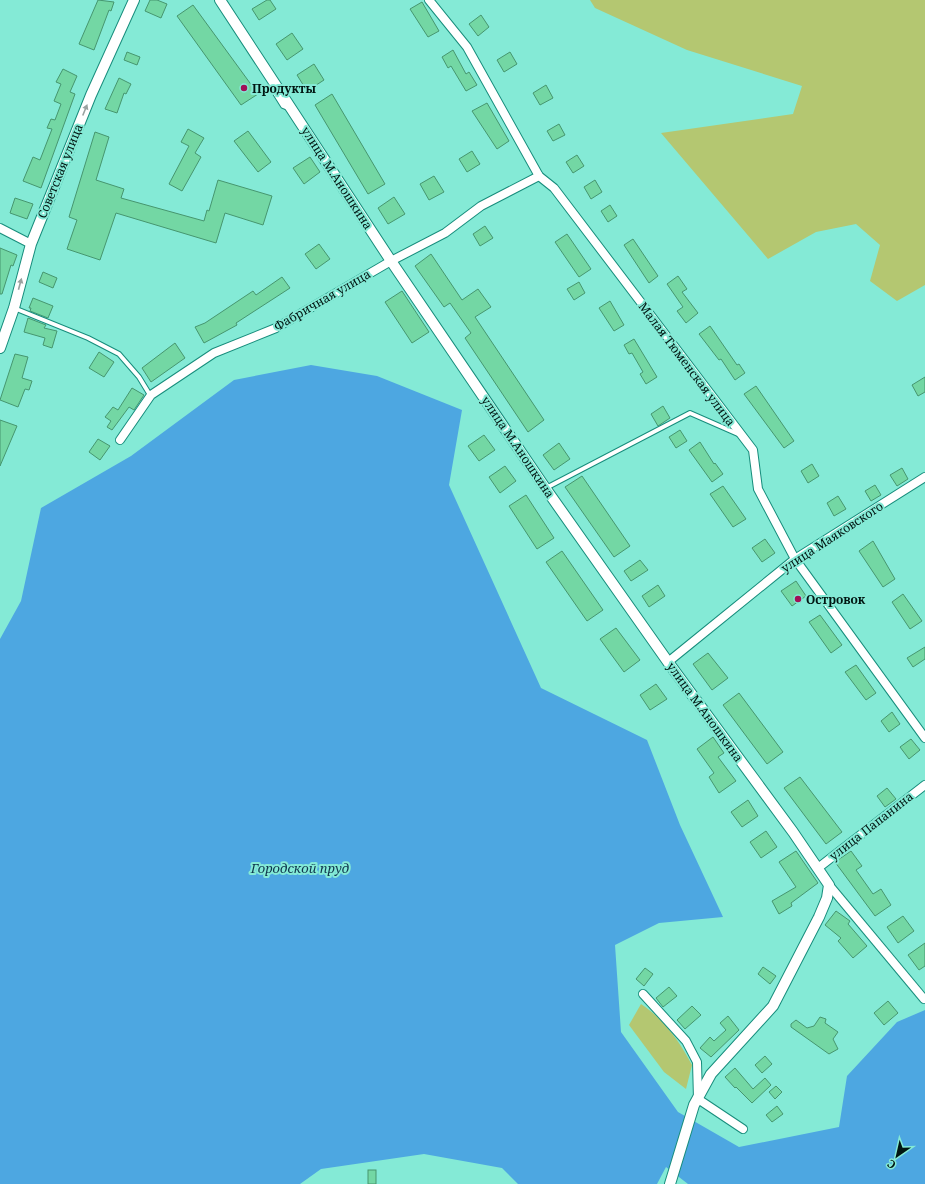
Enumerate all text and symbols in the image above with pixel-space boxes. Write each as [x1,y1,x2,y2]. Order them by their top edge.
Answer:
place label: Продукты [252,80,317,97]
marker: Продукты [239,83,249,93]
one-way arrow [82,104,88,115]
street label: Советская улица [33,121,87,221]
street label: улица М.Аношкина [297,123,377,233]
street label: Фабричная улица [270,265,374,335]
one-way arrow [18,278,24,290]
street label: Малая Тюменская улица [635,299,739,430]
street label: улица М.Аношкина [478,393,559,501]
street label: улица Маяковского [778,498,886,576]
place label: Островок [806,591,866,608]
marker: Островок [793,594,803,604]
street label: улица М.Аношкина [663,659,747,765]
street label: улица Папанина [825,788,917,864]
water label: Городской пруд [250,859,349,877]
north arrow [877,1136,917,1176]
text: С [884,1156,898,1173]

